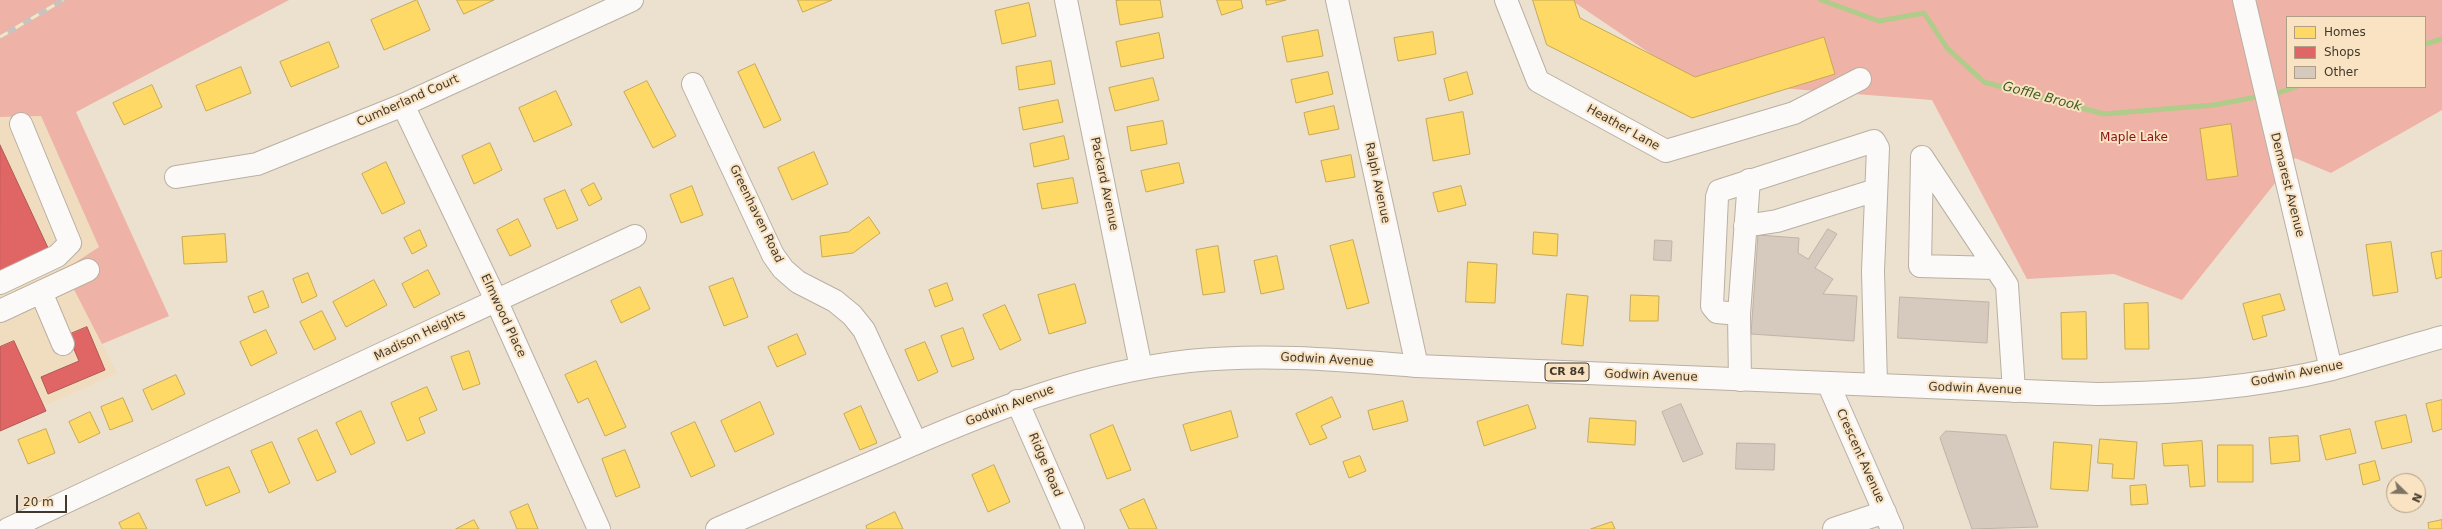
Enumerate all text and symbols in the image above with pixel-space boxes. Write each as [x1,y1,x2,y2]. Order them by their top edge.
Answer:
legend [2286,16,2426,88]
text: Homes [2324,25,2366,39]
text: Shops [2324,45,2360,59]
text: Other [2324,65,2358,79]
street label: Cumberland Court [355,72,461,130]
water label: Goffle Brook [2001,79,2083,115]
street label: Heather Lane [1584,102,1662,154]
park label: Maple Lake [2100,131,2168,145]
street label: Demarest Avenue [2267,131,2307,239]
street label: Packard Avenue [1087,136,1121,232]
street label: Ralph Avenue [1361,141,1393,225]
street label: Greenhaven Road [726,163,786,265]
street label: Elmwood Place [477,272,529,360]
street label: Madison Heights [372,308,468,364]
street label: Godwin Avenue [1280,350,1374,370]
street label: Godwin Avenue [2250,358,2344,390]
road number: CR 84 [1545,363,1589,381]
street label: Godwin Avenue [1604,367,1698,385]
street label: Godwin Avenue [1928,380,2022,398]
street label: Godwin Avenue [964,383,1056,429]
street label: Crescent Avenue [1833,407,1887,505]
street label: Ridge Road [1025,431,1065,499]
north arrow [2386,473,2426,513]
scale bar [18,487,69,513]
text: N [2409,491,2424,504]
text: 20 m [23,495,54,509]

